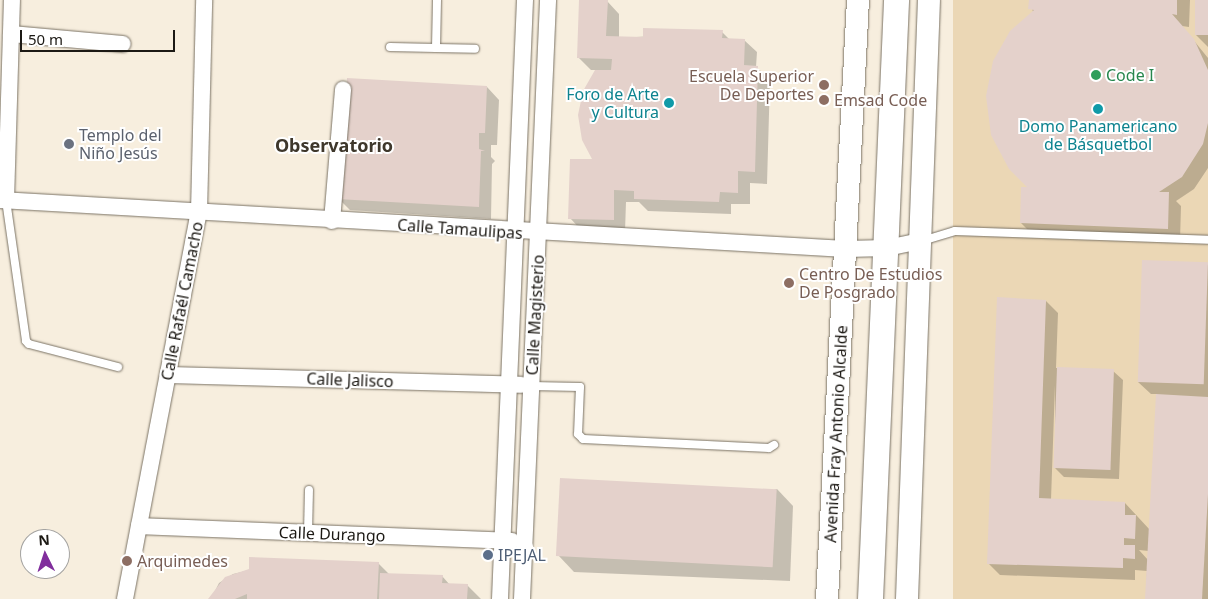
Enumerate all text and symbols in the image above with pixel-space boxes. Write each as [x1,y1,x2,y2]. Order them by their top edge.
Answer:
scale bar [22,20,178,52]
text: 50 m [28,29,63,49]
place label: Code I [1106,65,1154,85]
place label: Escuela Superior De Deportes [689,66,814,104]
marker: Code I [1090,69,1102,81]
marker: Escuela Superior De Deportes [818,79,830,91]
place label: Foro de Arte y Cultura [566,84,659,122]
place label: Emsad Code [834,90,927,110]
marker: Emsad Code [818,94,830,106]
marker: Foro de Arte y Cultura [663,97,675,109]
marker: Domo Panamericano de Básquetbol [1092,103,1104,115]
place label: Domo Panamericano de Básquetbol [1019,116,1177,154]
place label: Templo del Niño Jesús [79,125,162,163]
district label: Observatorio [275,134,393,156]
marker: Templo del Niño Jesús [63,138,75,150]
street label: Calle Tamaulipas [397,215,523,243]
street label: Calle Rafaél Camacho [157,220,207,382]
street label: Calle Magisterio [522,254,548,376]
place label: Centro De Estudios De Posgrado [799,264,942,302]
marker: Centro De Estudios De Posgrado [783,277,795,289]
street label: Avenida Fray Antonio Alcalde [821,325,851,543]
street label: Calle Jalisco [306,369,394,391]
street label: Calle Durango [278,523,386,545]
north arrow [20,529,70,579]
text: N [38,530,50,549]
place label: IPEJAL [498,545,546,565]
marker: IPEJAL [482,549,494,561]
place label: Arquimedes [137,551,228,571]
marker: Arquimedes [121,555,133,567]

